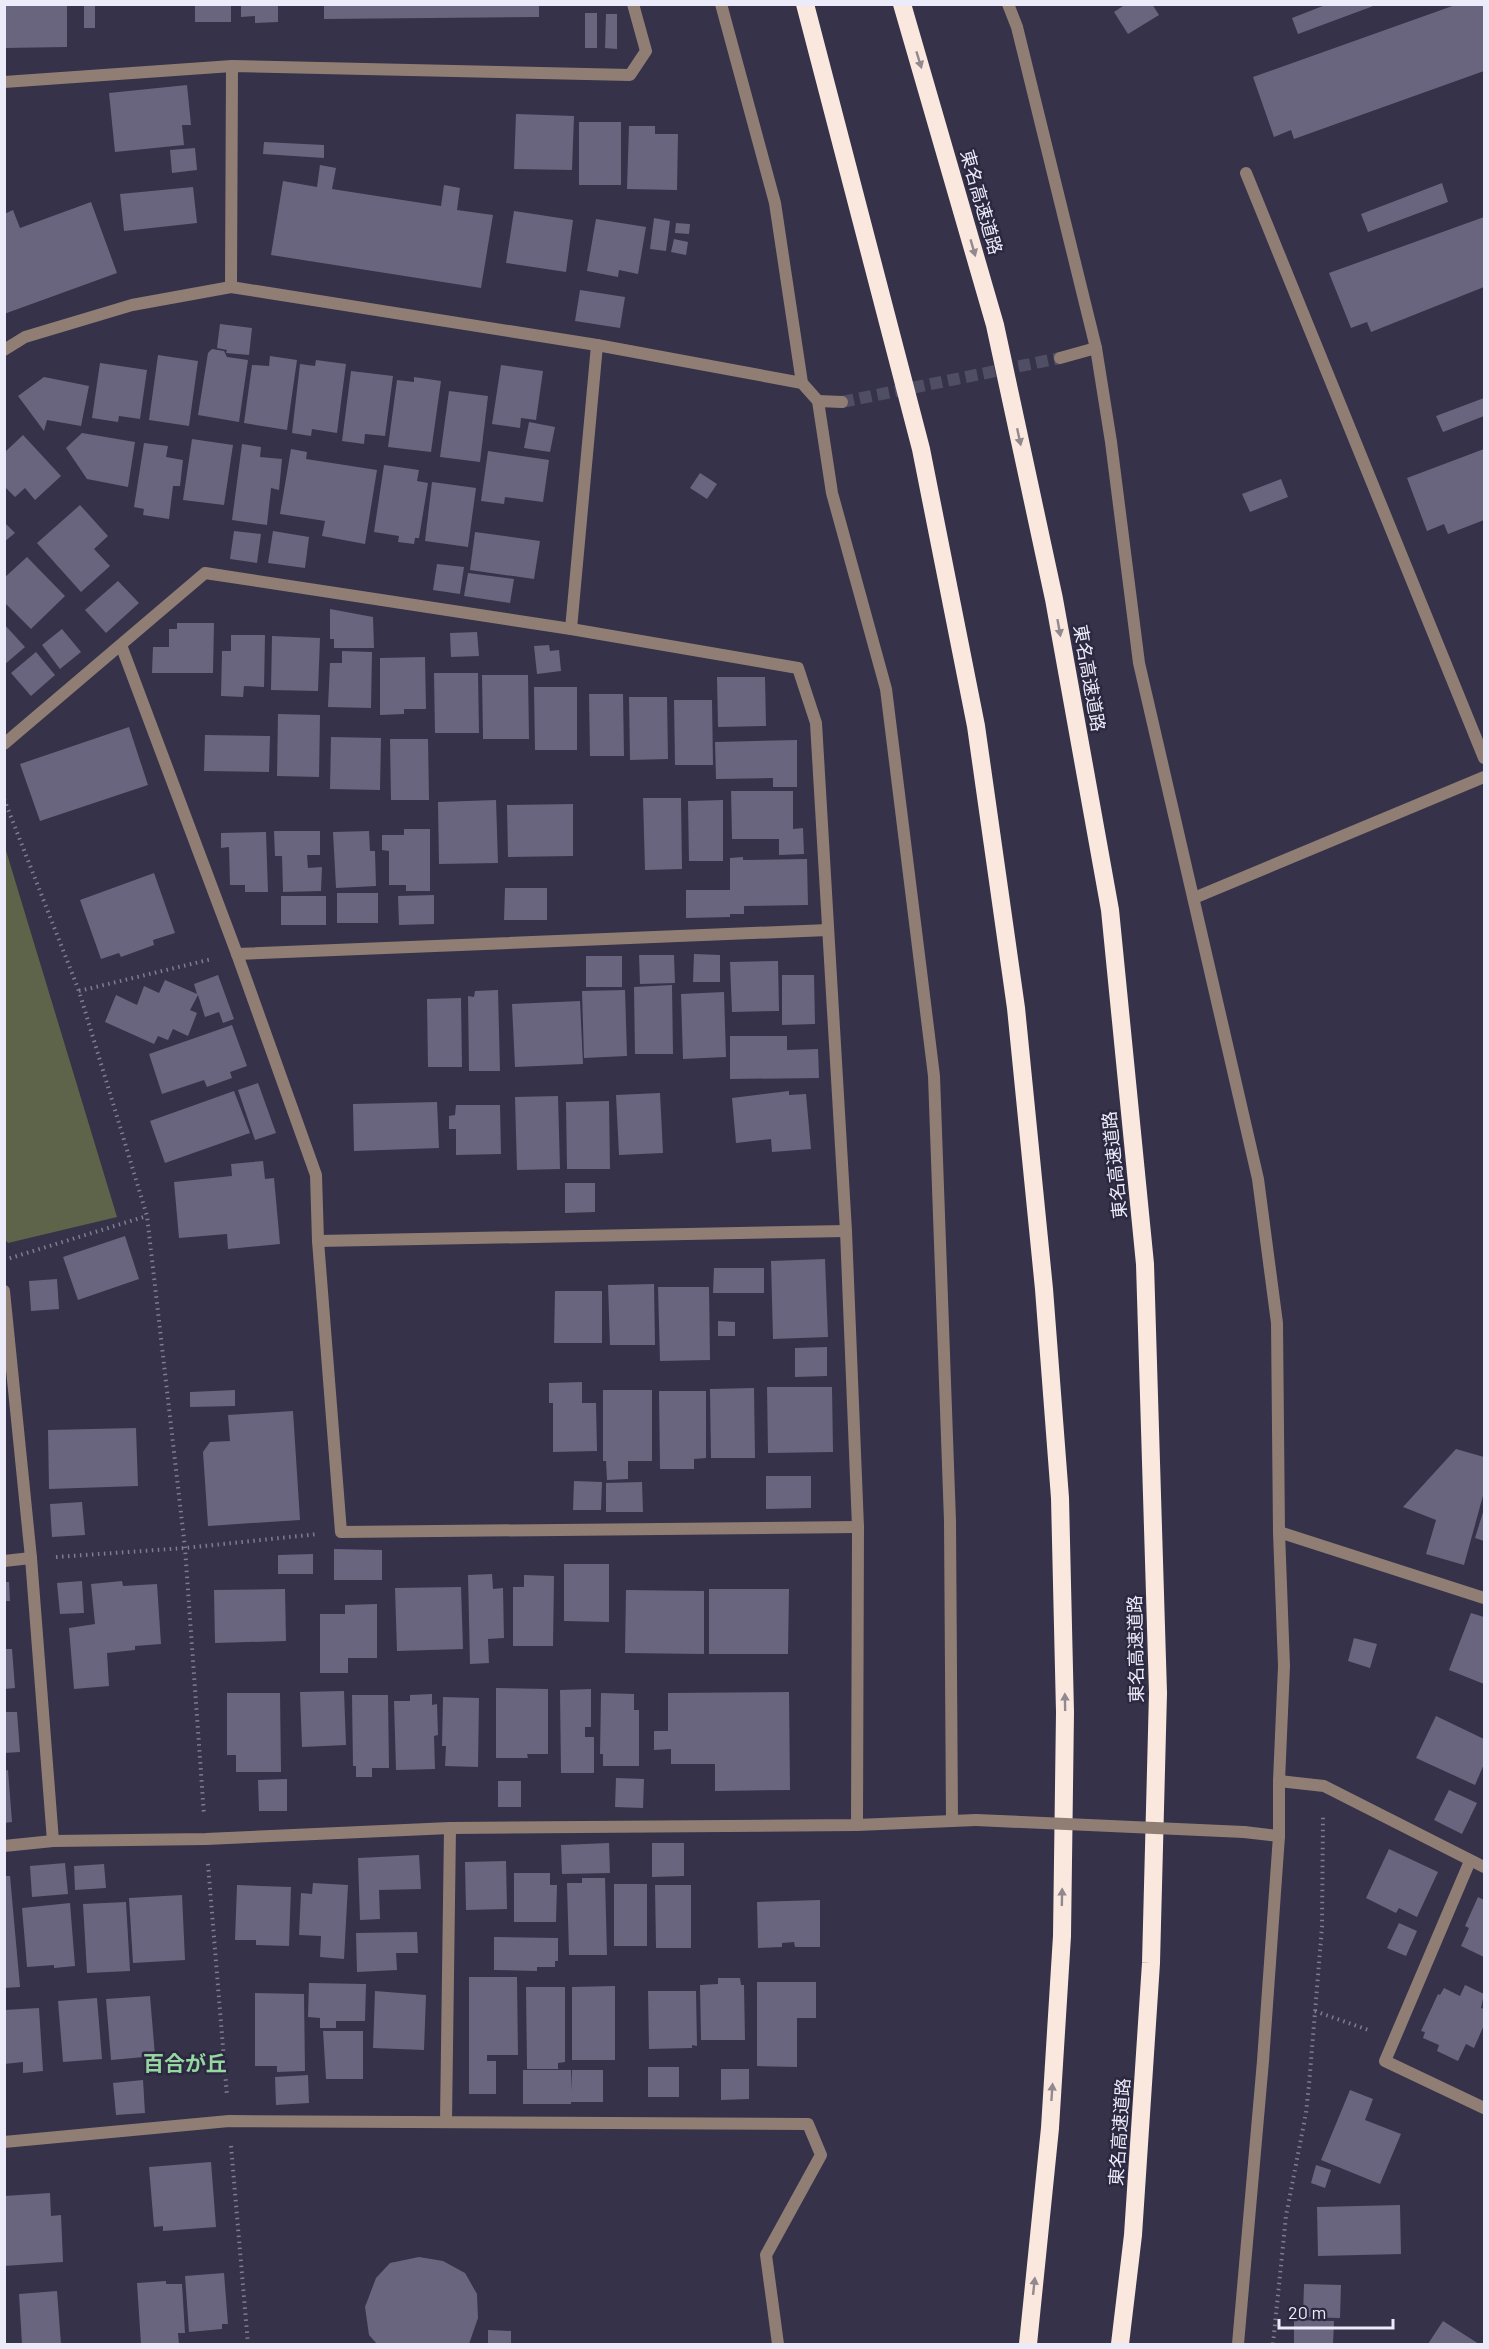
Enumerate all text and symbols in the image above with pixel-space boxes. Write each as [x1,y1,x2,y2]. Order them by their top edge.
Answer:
one-way arrow [915,51,925,69]
street label: 東名高速道路 [957,147,1007,257]
one-way arrow [969,239,978,257]
one-way arrow [1015,428,1024,447]
one-way arrow [1055,619,1064,638]
street label: 東名高速道路 [1070,623,1110,733]
street label: 東名高速道路 [1097,1110,1131,1220]
street label: 東名高速道路 [1123,1595,1147,1703]
one-way arrow [1060,1693,1069,1712]
one-way arrow [1057,1888,1067,1907]
district label: 百合が丘 [143,2050,227,2075]
street label: 東名高速道路 [1104,2077,1134,2187]
one-way arrow [1047,2083,1057,2102]
one-way arrow [1029,2277,1039,2296]
scale bar [1279,2292,1393,2330]
text: 20 m [1288,2301,1326,2323]

